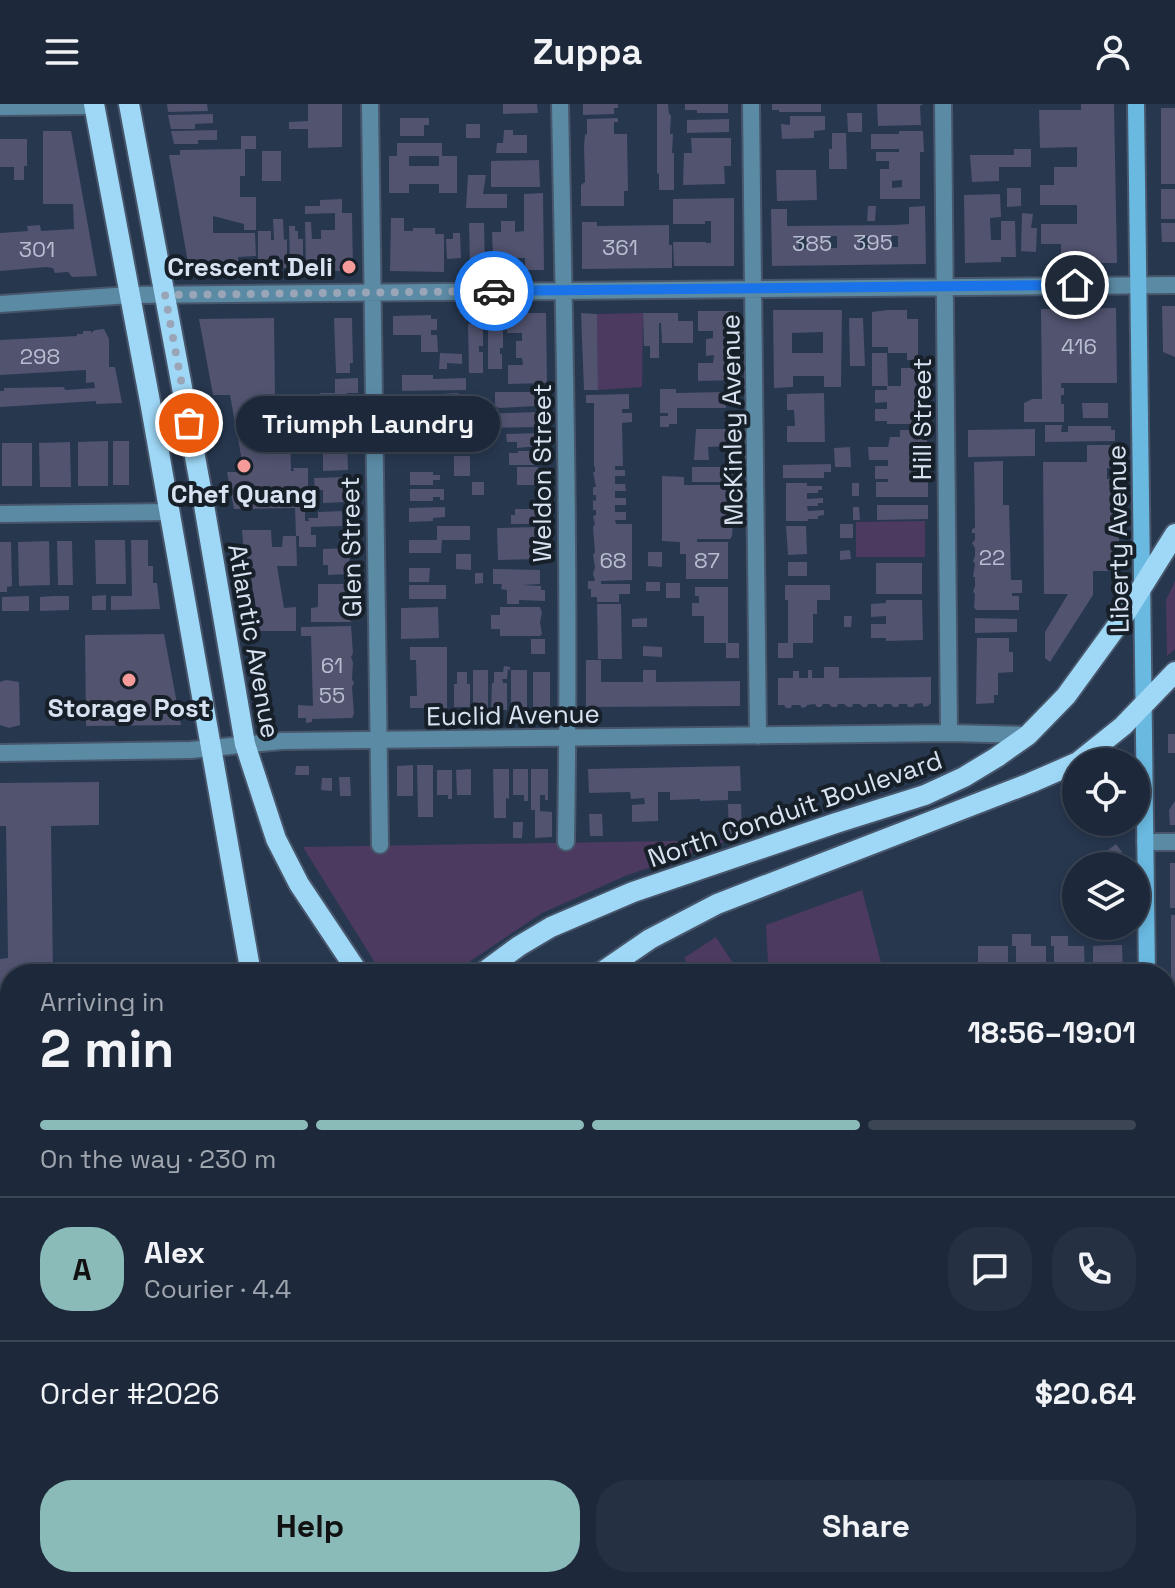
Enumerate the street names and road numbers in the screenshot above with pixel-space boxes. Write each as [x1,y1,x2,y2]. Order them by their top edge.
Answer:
street label: McKinley Avenue [713,314,751,526]
street label: Hill Street [905,358,939,480]
street label: Weldon Street [525,383,559,563]
street label: Liberty Avenue [1099,444,1137,634]
street label: Glen Street [333,476,369,618]
street label: Atlantic Avenue [220,541,288,741]
street label: Euclid Avenue [426,696,600,734]
street label: North Conduit Boulevard [643,743,947,875]

